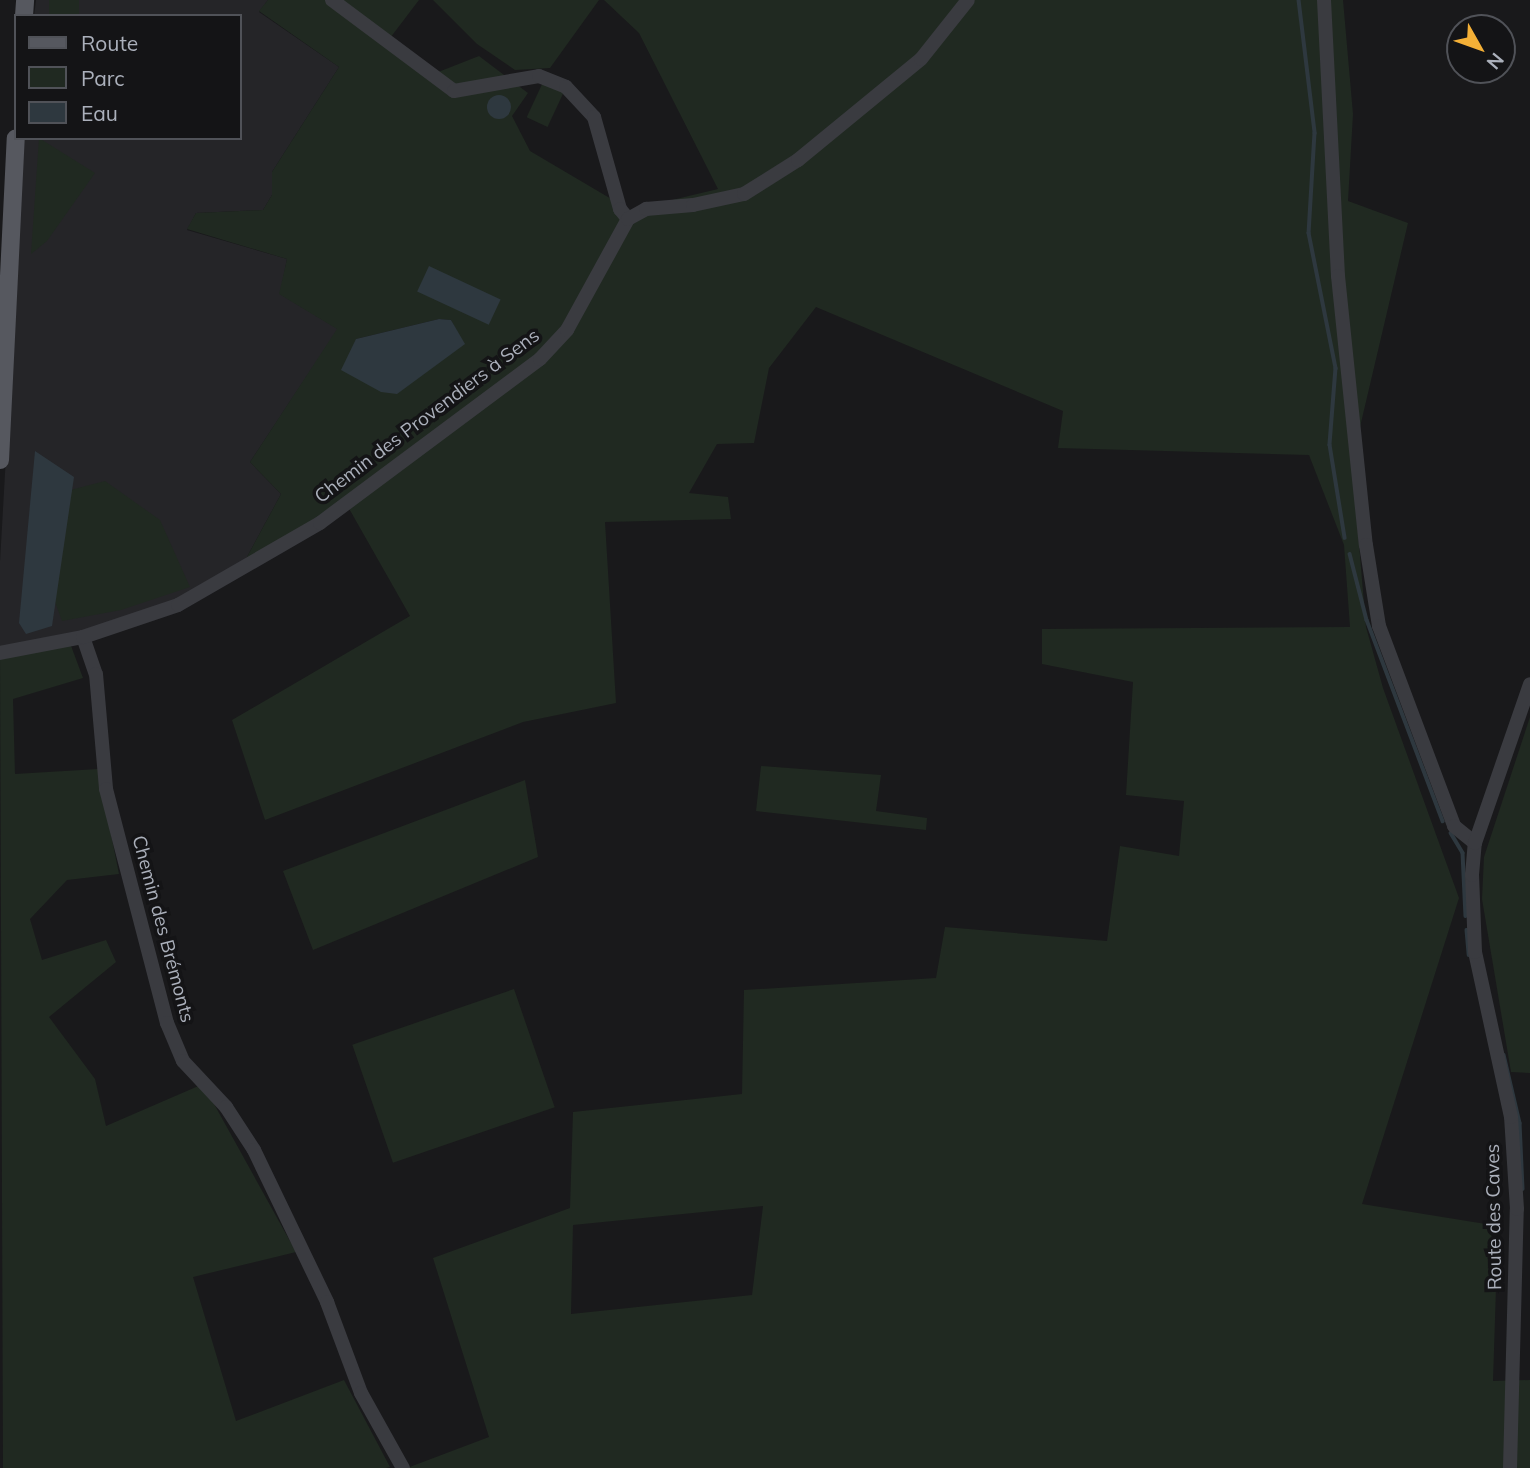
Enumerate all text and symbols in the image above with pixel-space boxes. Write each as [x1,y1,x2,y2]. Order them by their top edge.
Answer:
legend [14,14,242,140]
north arrow [1446,14,1516,84]
text: Route [81,30,138,56]
text: N [1482,48,1509,74]
text: Parc [81,65,125,91]
text: Eau [81,100,118,126]
street label: Chemin des Provendiers à Sens [310,324,544,508]
street label: Chemin des Brémonts [127,833,199,1025]
street label: Route des Caves [1481,1144,1507,1290]

